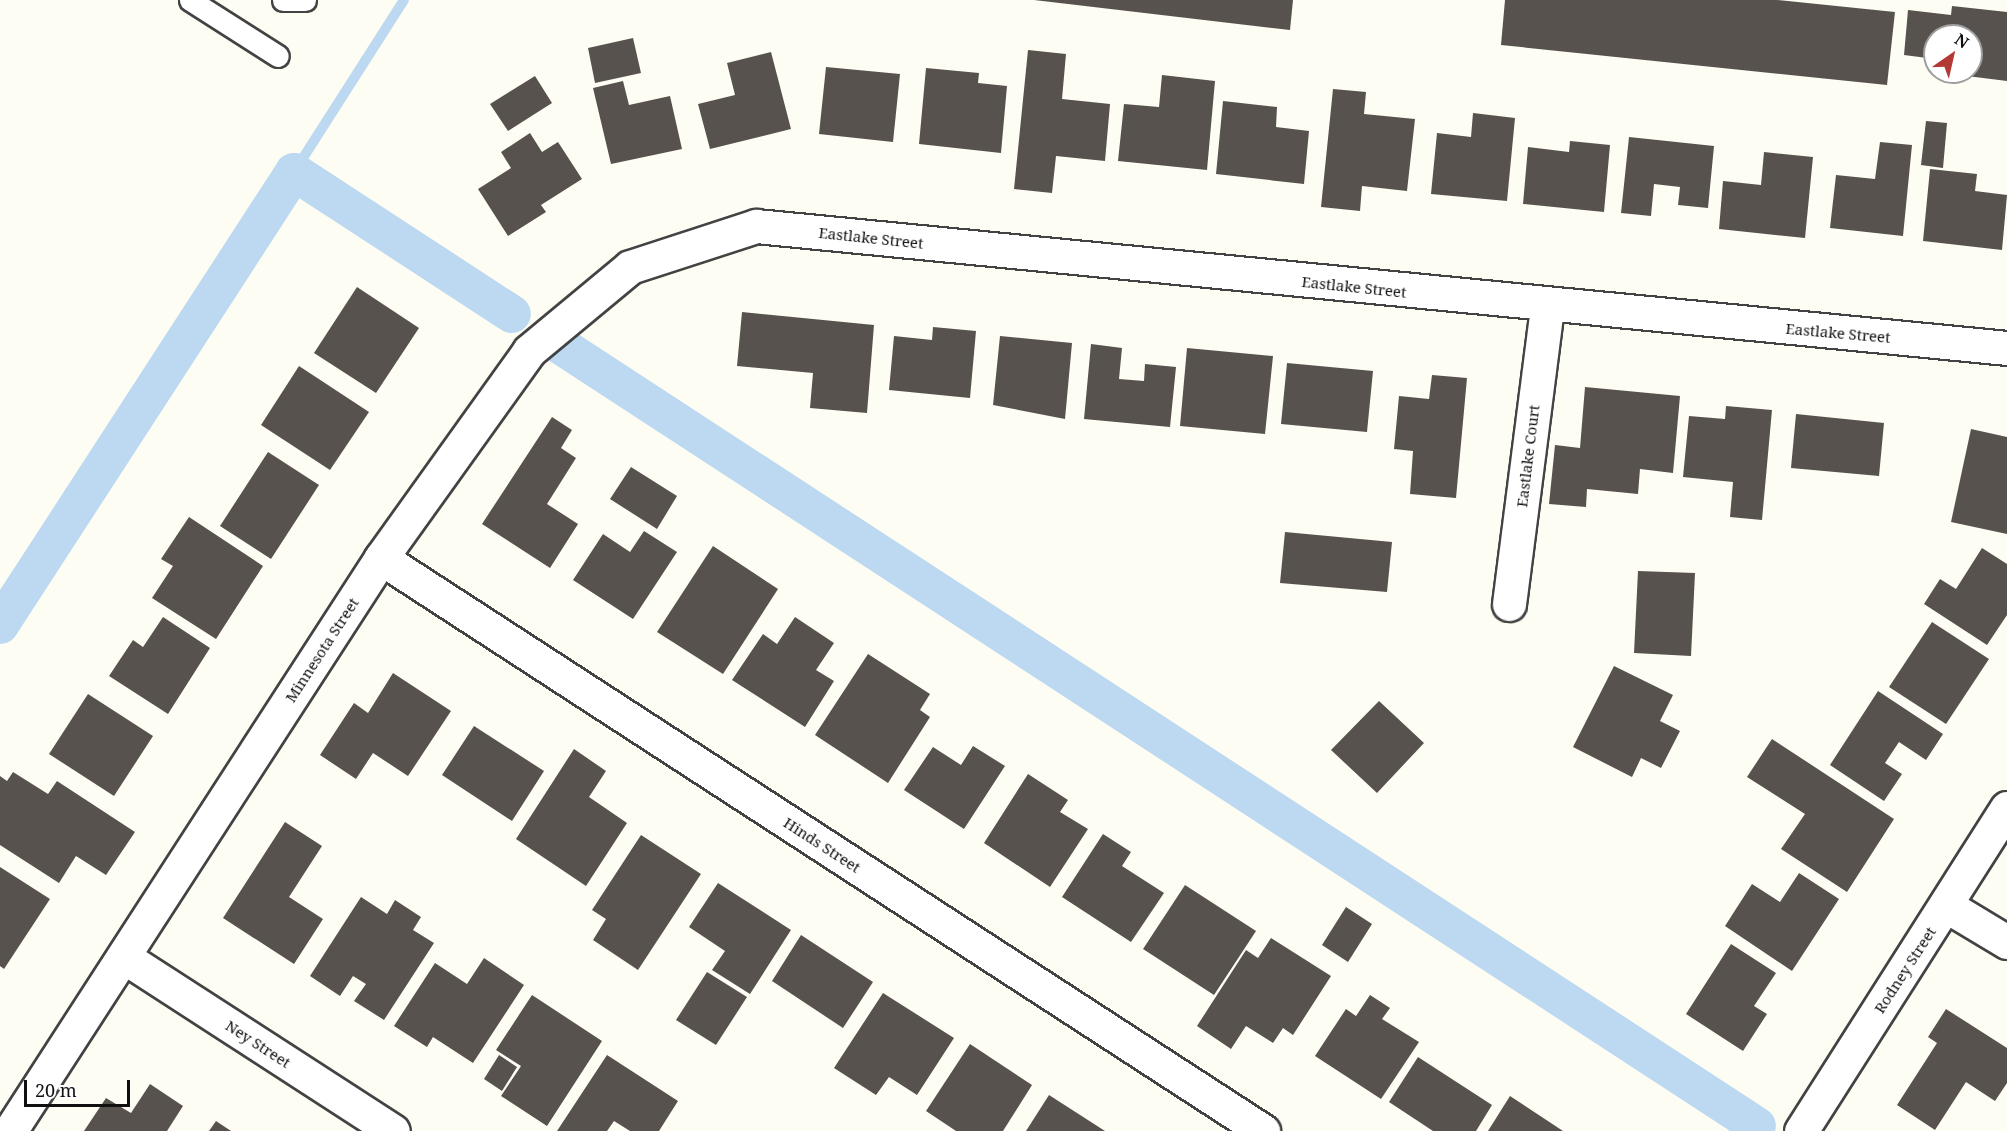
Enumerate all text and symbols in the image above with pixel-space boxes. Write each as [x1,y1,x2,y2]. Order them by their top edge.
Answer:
north arrow [1923,24,1983,84]
text: N [1951,28,1973,53]
street label: Eastlake Street [818,224,924,252]
street label: Eastlake Street [1301,273,1407,301]
street label: Eastlake Street [1785,319,1891,347]
street label: Eastlake Court [1513,404,1543,508]
street label: Minnesota Street [281,594,363,706]
street label: Hinds Street [780,813,864,877]
street label: Rodney Street [1870,923,1940,1017]
street label: Ney Street [222,1016,294,1072]
scale bar [27,1068,134,1106]
text: 20 m [35,1078,77,1102]

